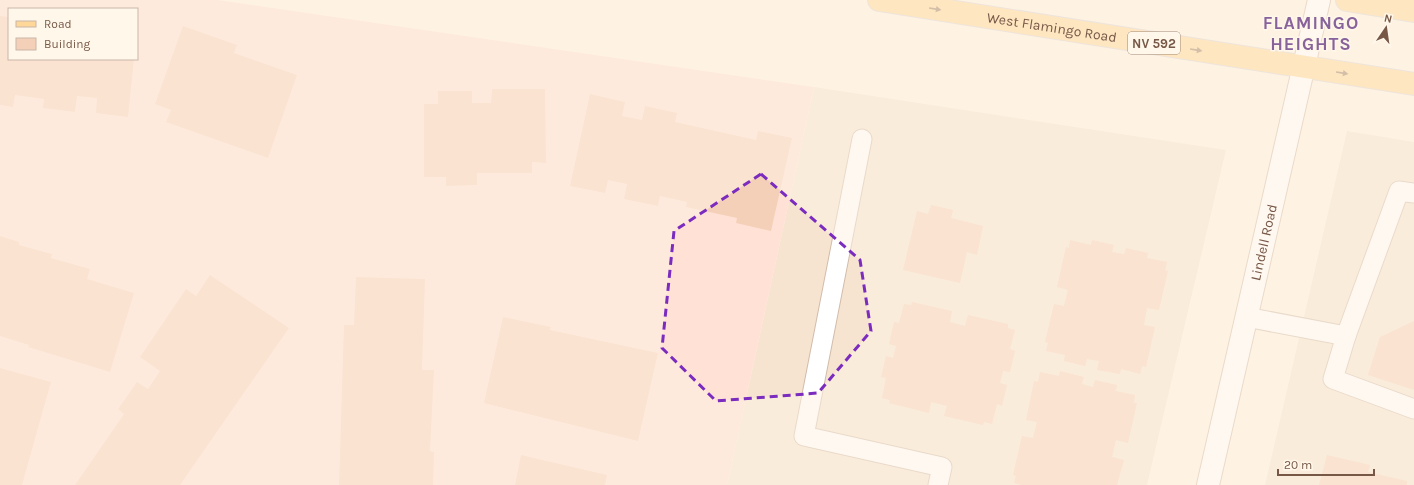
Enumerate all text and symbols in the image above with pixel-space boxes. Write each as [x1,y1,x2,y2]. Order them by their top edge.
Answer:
one-way arrow [928,6,941,12]
legend [8,8,138,60]
north arrow [1366,8,1406,48]
street label: West Flamingo Road [986,9,1118,46]
district label: FLAMINGO HEIGHTS [1263,12,1359,55]
text: N [1383,12,1393,26]
text: Road [44,17,72,31]
road number: NV 592 [1128,32,1180,54]
text: Building [44,37,91,51]
one-way arrow [1190,47,1202,53]
one-way arrow [1335,70,1348,76]
street label: Lindell Road [1247,202,1281,282]
scale bar [1278,451,1374,477]
text: 20 m [1284,458,1312,472]

